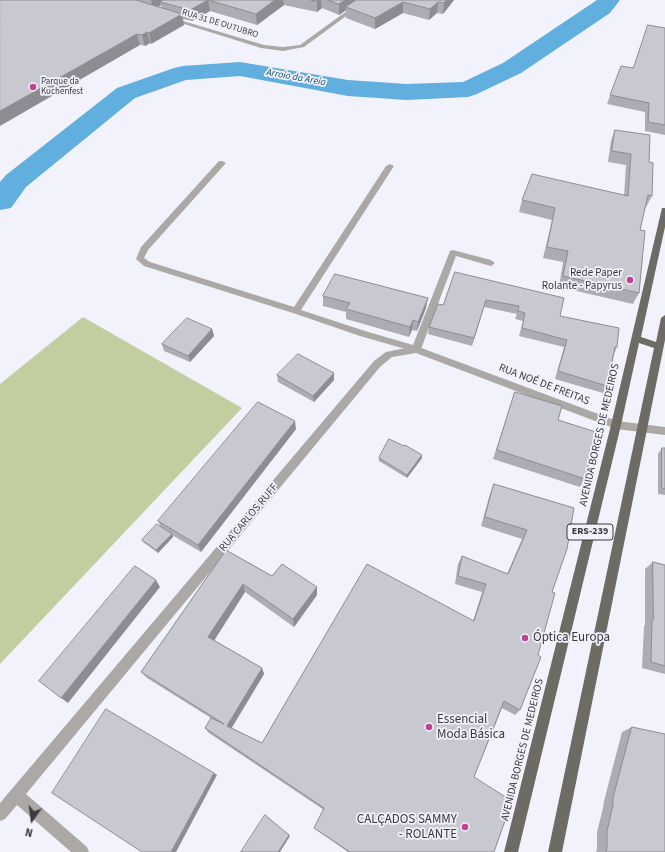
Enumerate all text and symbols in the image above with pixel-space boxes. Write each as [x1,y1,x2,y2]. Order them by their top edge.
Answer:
street label: RUA 31 DE OUTUBRO [181,7,259,41]
water label: Arroio da Areia [265,67,327,89]
place label: Parque da Kuchenfest [41,77,83,98]
marker: Parque da Kuchenfest [28,82,38,92]
place label: Rede Paper Rolante - Papyrus [542,267,622,293]
marker: Rede Paper Rolante - Papyrus [625,275,635,285]
street label: RUA NOÉ DE FREITAS [497,362,591,408]
street label: AVENIDA BORGES DE MEDEIROS [577,362,623,508]
street label: RUA CARLOS RUFF [217,481,281,555]
road number: ERS-239 [567,524,613,540]
place label: Óptica Europa [533,630,610,646]
marker: Óptica Europa [520,633,530,643]
street label: AVENIDA BORGES DE MEDEIROS [499,677,547,823]
place label: Essencial Moda Básica [437,712,505,743]
marker: Essencial Moda Básica [424,722,434,732]
north arrow [12,800,52,840]
place label: CALÇADOS SAMMY - ROLANTE [357,812,457,843]
marker: CALÇADOS SAMMY - ROLANTE [460,822,470,832]
text: N [24,824,34,840]

